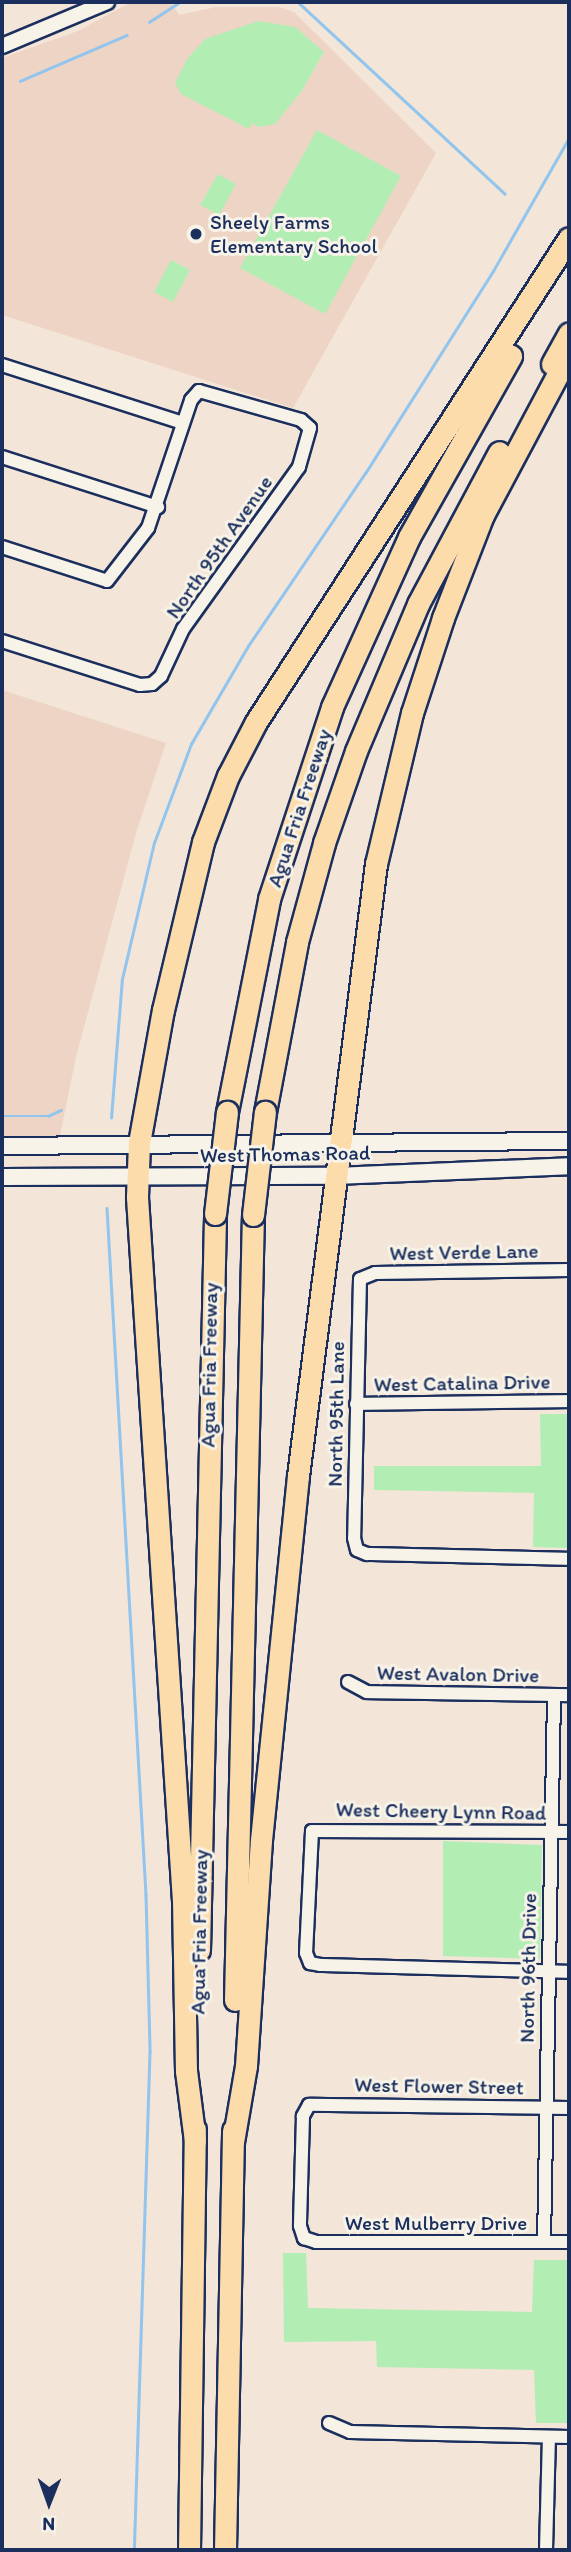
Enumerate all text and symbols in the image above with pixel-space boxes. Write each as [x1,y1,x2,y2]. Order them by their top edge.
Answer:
place label: Sheely Farms Elementary School [210,209,377,259]
marker: Sheely Farms Elementary School [188,226,204,242]
street label: North 95th Avenue [160,471,278,623]
street label: Agua Fria Freeway [262,726,336,890]
street label: West Thomas Road [200,1140,370,1168]
street label: West Verde Lane [390,1238,538,1266]
street label: Agua Fria Freeway [195,1283,223,1447]
street label: North 95th Lane [322,1341,350,1487]
street label: West Catalina Drive [373,1369,551,1397]
street label: West Avalon Drive [376,1660,540,1688]
street label: West Cheery Lynn Road [336,1797,546,1825]
street label: Agua Fria Freeway [185,1850,213,2014]
street label: North 96th Drive [514,1893,542,2043]
street label: West Flower Street [354,2072,524,2100]
street label: West Mulberry Drive [345,2210,527,2236]
north arrow [14,2468,84,2538]
text: N [42,2513,55,2536]

